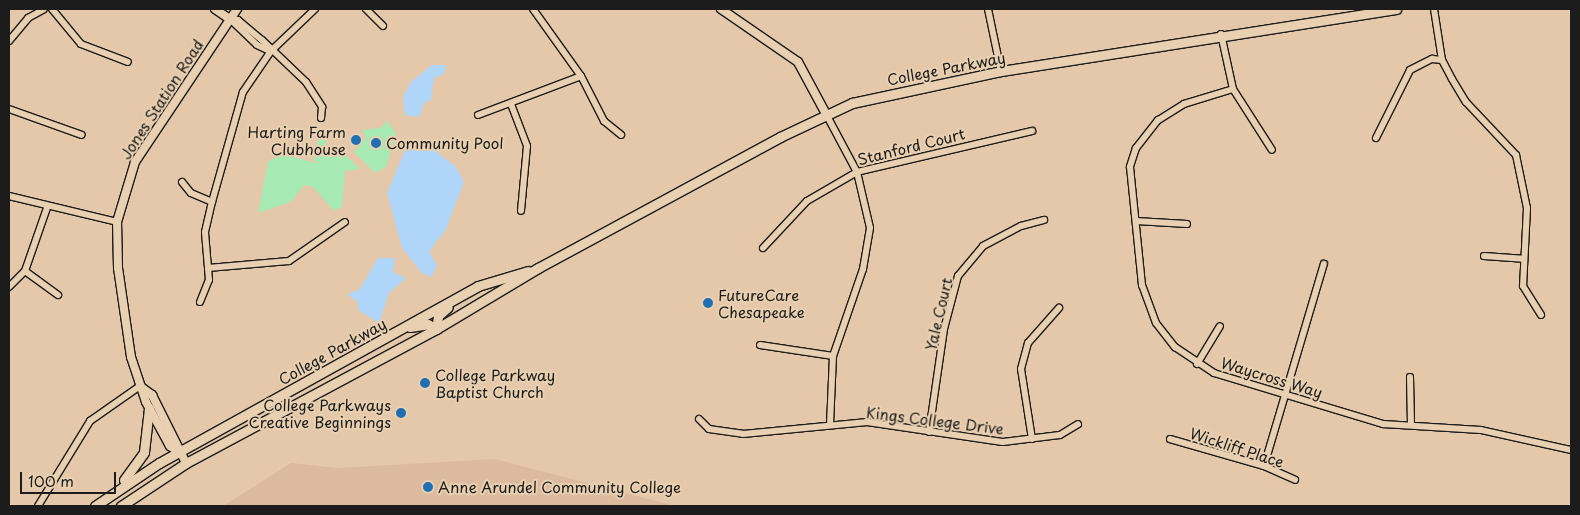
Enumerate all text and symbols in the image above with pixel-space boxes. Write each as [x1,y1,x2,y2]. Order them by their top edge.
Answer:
street label: Jones Station Road [116,36,206,162]
street label: College Parkway [885,48,1007,88]
place label: Harting Farm Clubhouse [247,122,346,157]
street label: Stanford Court [855,124,967,168]
marker: Harting Farm Clubhouse [350,134,362,146]
place label: Community Pool [386,134,504,152]
marker: Community Pool [370,137,382,149]
street label: Yale Court [921,275,955,353]
place label: FutureCare Chesapeake [718,285,805,320]
marker: FutureCare Chesapeake [702,297,714,309]
street label: College Parkway [275,314,389,388]
street label: Waycross Way [1219,353,1325,401]
place label: College Parkway Baptist Church [435,365,556,400]
marker: College Parkway Baptist Church [419,377,431,389]
place label: College Parkways Creative Beginnings [249,395,391,430]
street label: Kings College Drive [865,403,1005,437]
marker: College Parkways Creative Beginnings [395,407,407,419]
street label: Wickliff Place [1187,423,1287,471]
scale bar [22,462,119,494]
text: 100 m [28,469,74,492]
place label: Anne Arundel Community College [438,478,682,496]
marker: Anne Arundel Community College [422,481,434,493]

